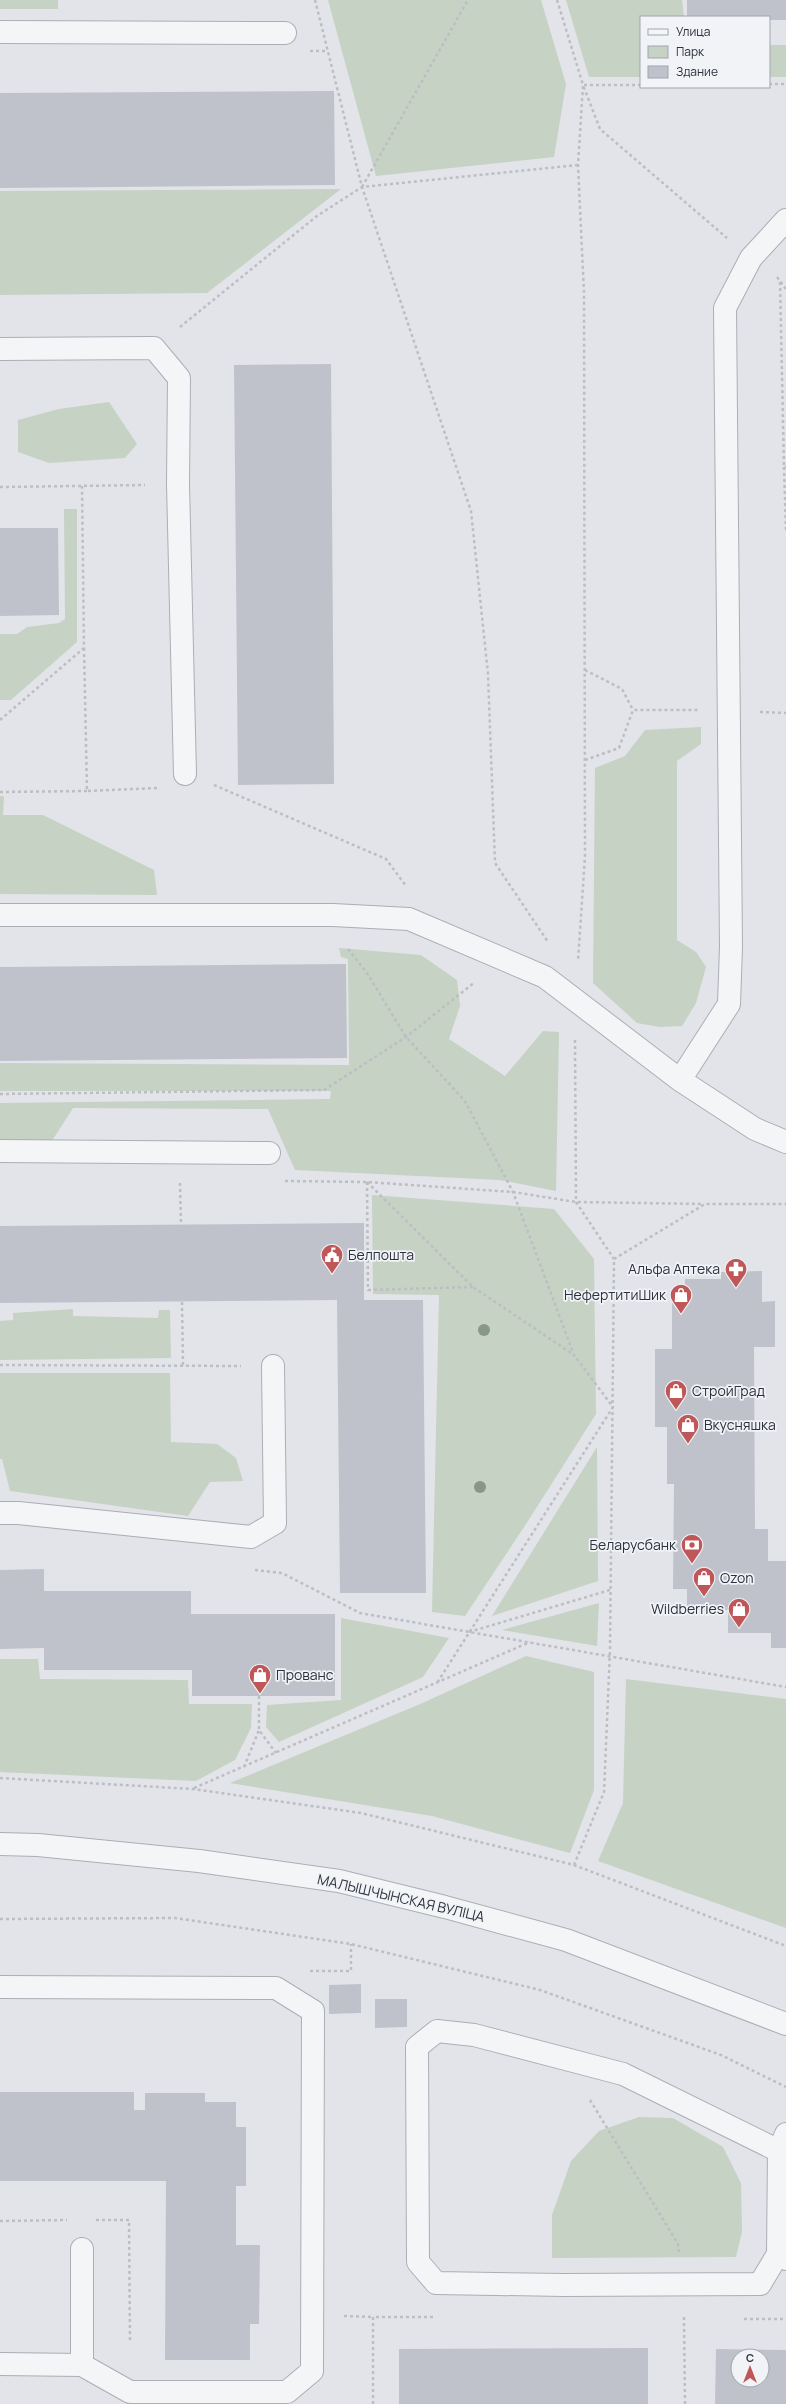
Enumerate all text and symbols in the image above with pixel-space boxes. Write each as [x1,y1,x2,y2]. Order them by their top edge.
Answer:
legend [640,16,770,88]
text: Улица [676,23,710,40]
text: Парк [676,43,705,60]
text: Здание [676,63,718,80]
public building icon: Белпошта [319,1242,345,1275]
place label: Белпошта [348,1245,414,1264]
pharmacy icon: Альфа Аптека [723,1256,749,1289]
place label: Альфа Аптека [628,1259,720,1278]
shop icon: НефертитиШик [668,1282,694,1315]
place label: НефертитиШик [564,1285,667,1304]
shop icon: СтройГрад [663,1378,689,1411]
place label: СтройГрад [692,1381,765,1400]
shop icon: Вкусняшка [675,1412,701,1445]
place label: Вкусняшка [704,1415,776,1434]
bank icon: Беларусбанк [679,1532,705,1565]
place label: Беларусбанк [590,1535,677,1554]
shop icon: Ozon [691,1565,717,1598]
place label: Ozon [720,1568,754,1587]
shop icon: Wildberries [726,1596,752,1629]
place label: Wildberries [651,1599,724,1618]
shop icon: Прованс [247,1662,273,1695]
place label: Прованс [276,1665,334,1684]
street label: МАЛЫШЧЫНСКАЯ ВУЛІЦА [316,1869,487,1926]
north arrow [730,2348,770,2388]
text: С [746,2350,754,2365]

